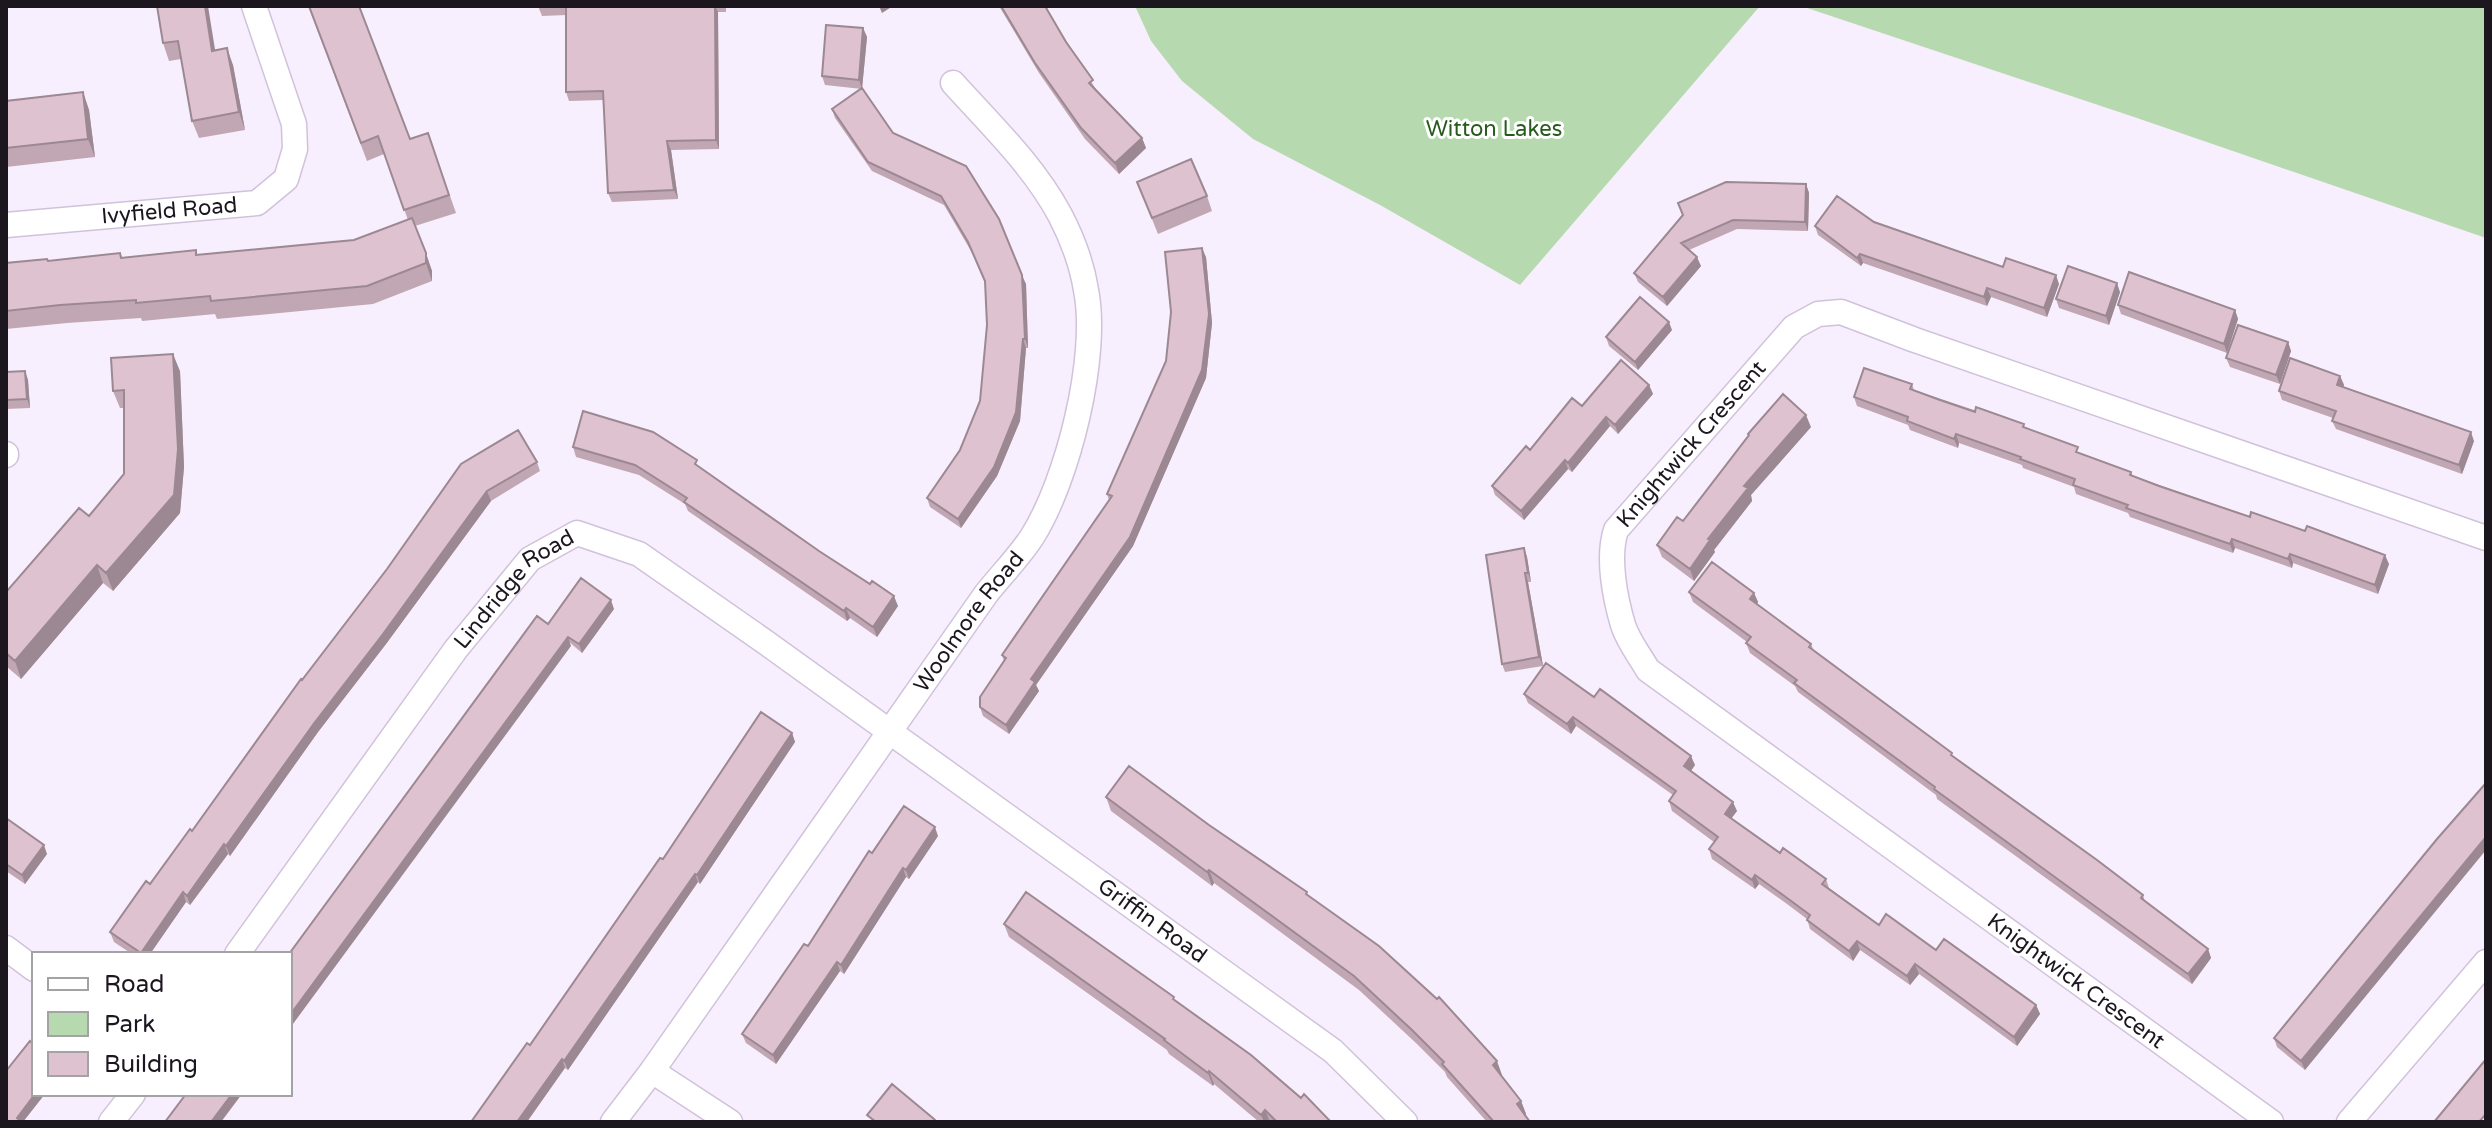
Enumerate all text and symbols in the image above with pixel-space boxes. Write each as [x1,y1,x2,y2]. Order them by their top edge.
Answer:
park label: Witton Lakes [1426,116,1562,142]
street label: Ivyfield Road [100,192,238,230]
street label: Knightwick Crescent [1611,355,1771,533]
street label: Lindridge Road [449,524,579,654]
street label: Woolmore Road [908,546,1029,697]
street label: Griffin Road [1093,873,1212,969]
street label: Knightwick Crescent [1982,908,2170,1054]
legend [32,952,292,1096]
text: Road [104,970,164,999]
text: Park [104,1010,155,1039]
text: Building [104,1050,198,1079]

